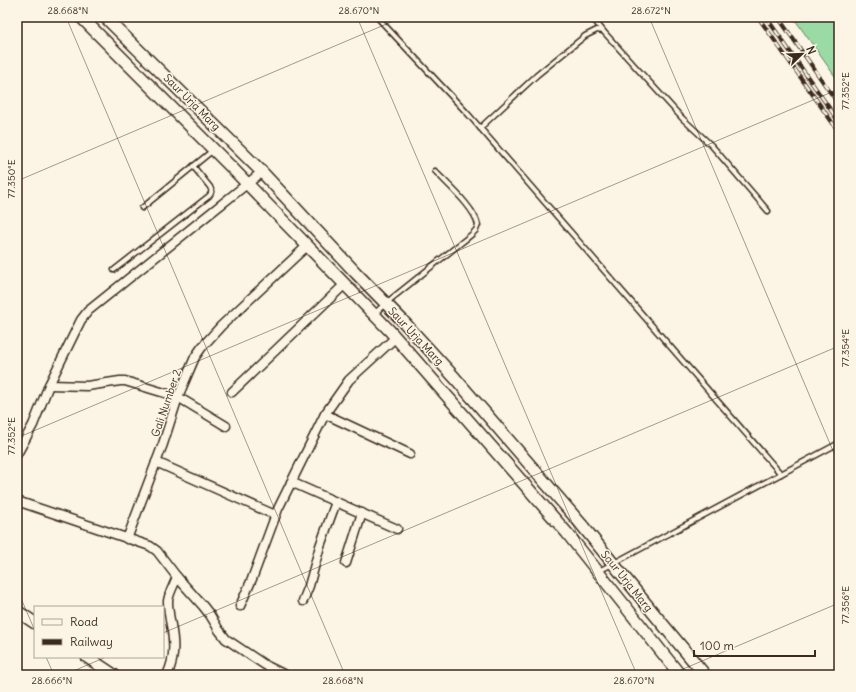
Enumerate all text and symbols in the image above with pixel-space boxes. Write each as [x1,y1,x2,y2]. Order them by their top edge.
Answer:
text: 28.668°N [48,4,88,17]
text: 28.670°N [339,4,379,17]
text: 28.672°N [631,4,671,17]
north arrow [782,34,822,74]
text: N [803,44,819,56]
street label: Saur Urja Marg [161,71,223,133]
text: 77.352°E [839,72,852,110]
text: 77.350°E [5,159,18,199]
street label: Saur Urja Marg [385,304,447,368]
text: 77.354°E [839,329,852,367]
street label: Gali Number 2 [148,367,184,439]
text: 77.352°E [5,417,18,455]
street label: Saur Urja Marg [598,548,656,614]
text: 77.356°E [839,586,852,624]
legend [34,606,164,658]
text: Road [70,614,98,629]
scale bar [694,632,815,658]
text: Railway [70,634,113,649]
text: 100 m [700,638,734,653]
text: 28.666°N [32,674,72,687]
text: 28.668°N [323,674,363,687]
text: 28.670°N [614,674,654,687]

